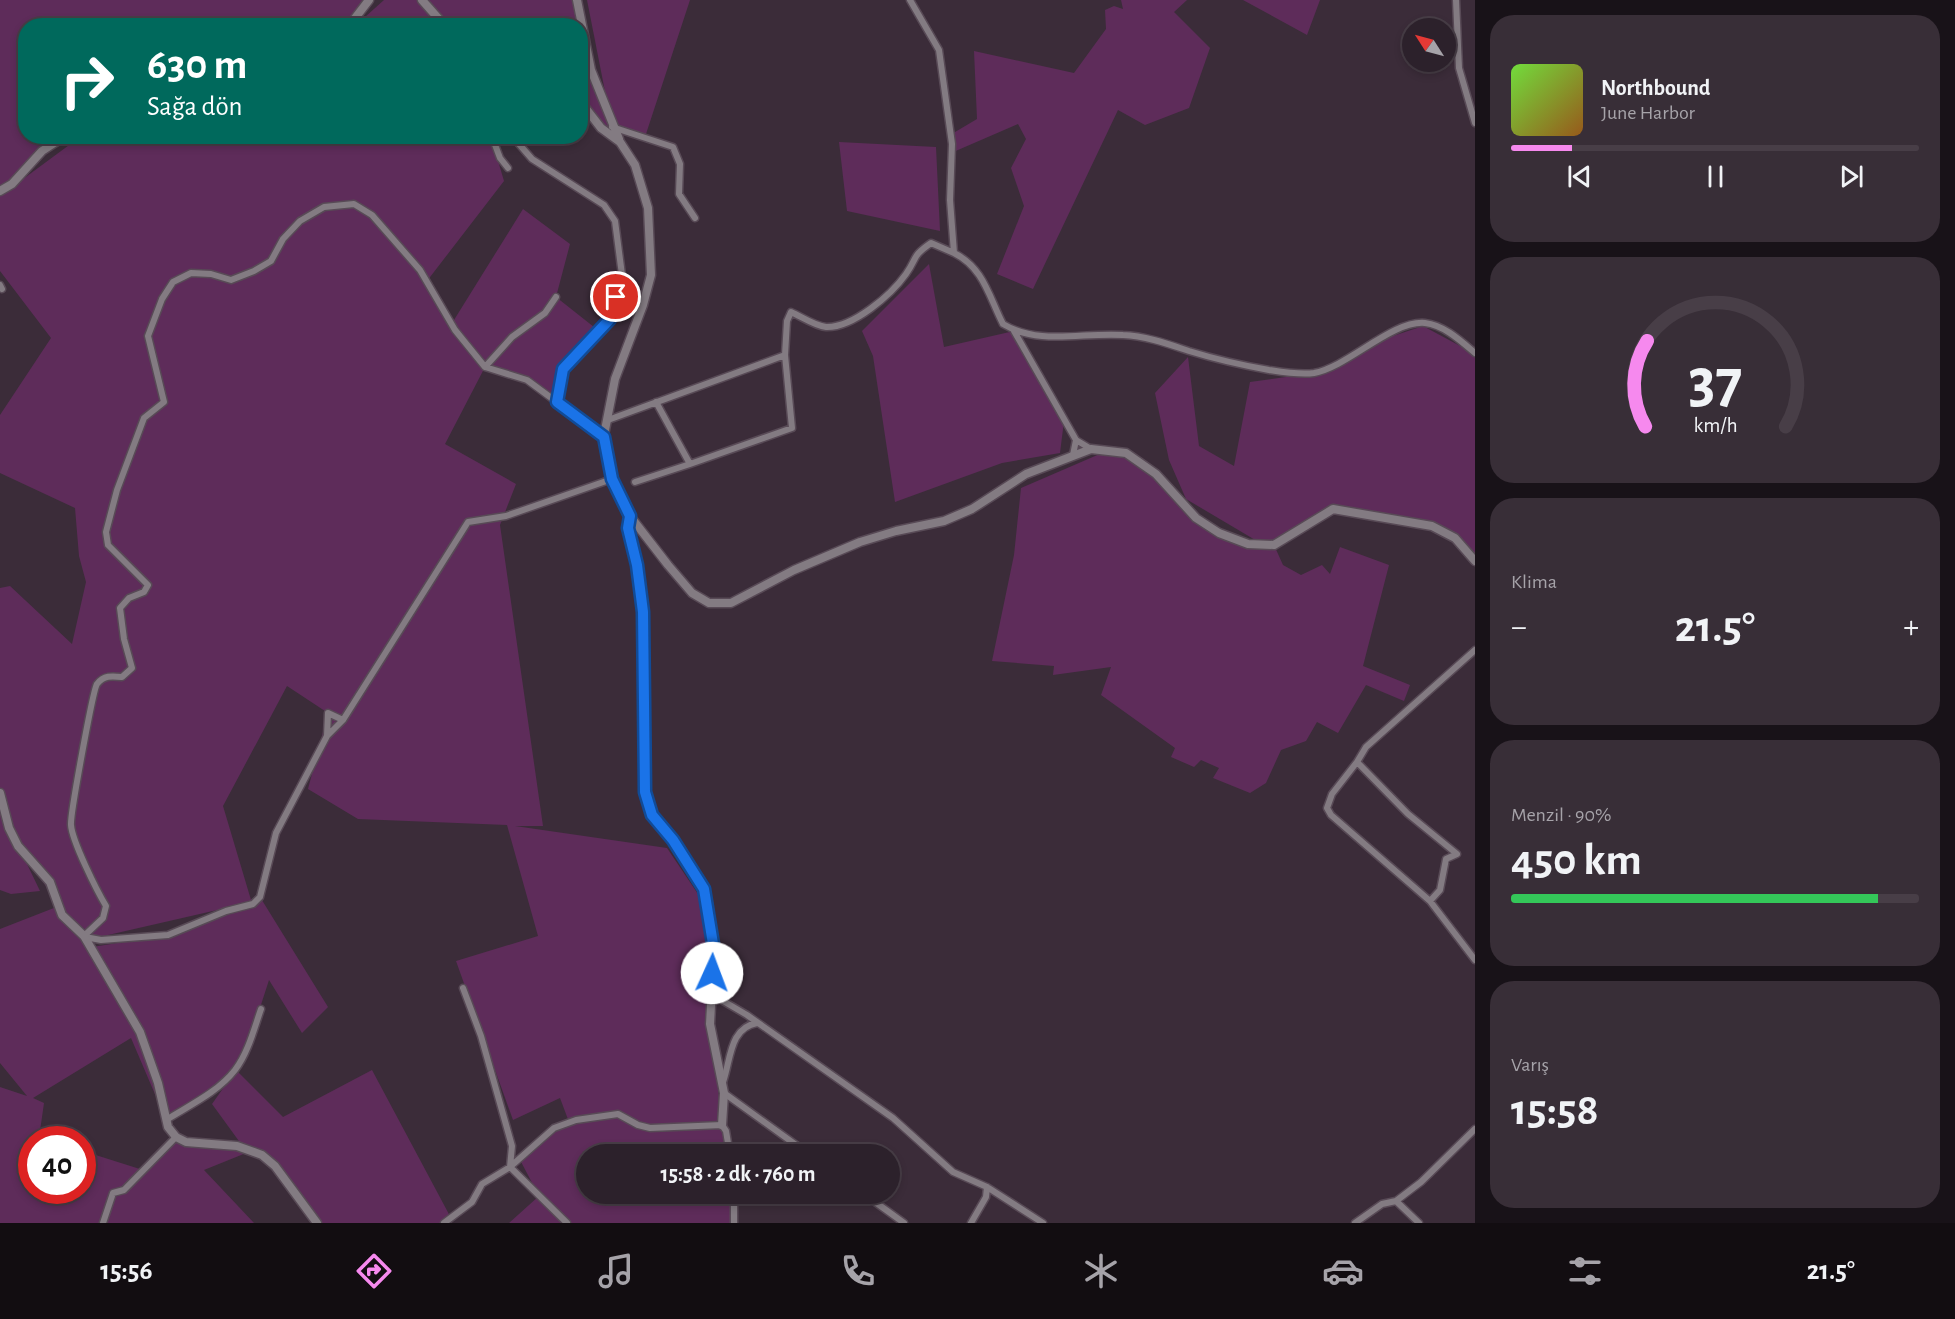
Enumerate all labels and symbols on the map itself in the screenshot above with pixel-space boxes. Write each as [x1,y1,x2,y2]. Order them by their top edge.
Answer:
north arrow [1402,18,1456,72]
pin [590,271,641,322]
position arrow [680,941,744,1005]
speed limit sign: 40 [18,1126,96,1204]

